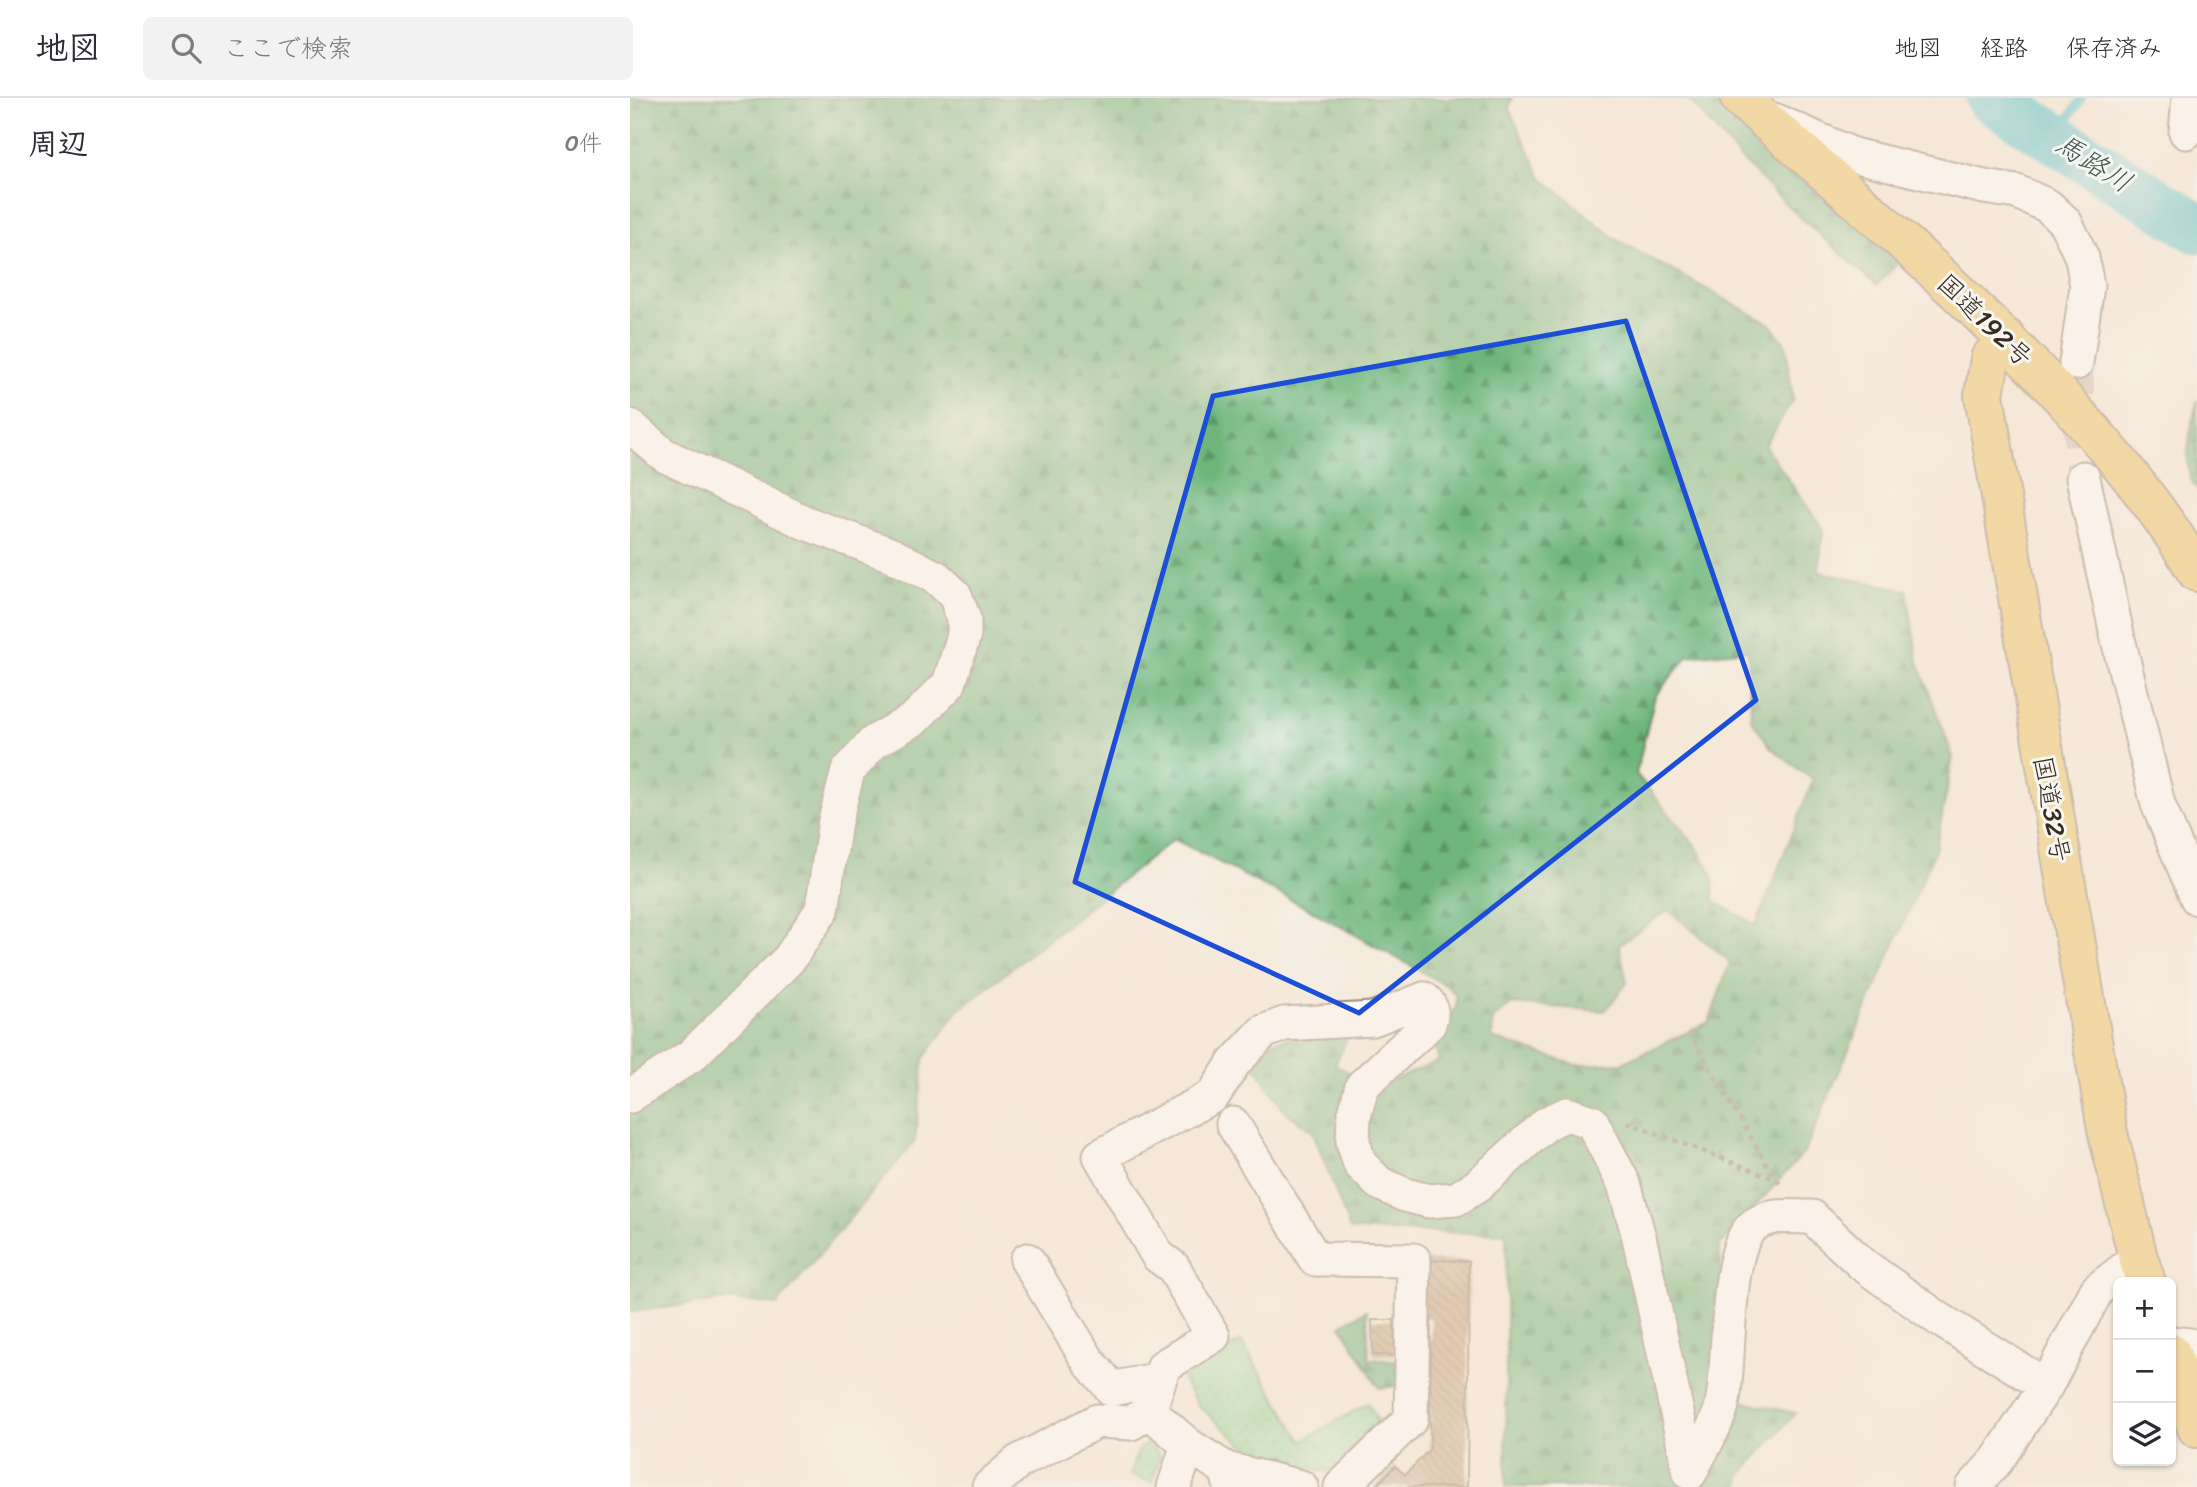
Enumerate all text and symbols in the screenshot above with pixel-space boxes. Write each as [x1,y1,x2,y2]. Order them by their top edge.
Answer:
search box [143,17,633,80]
text: 地図 [35,19,101,77]
text: ここで検索 [223,25,353,71]
text: 地図 [1894,27,1942,69]
text: 経路 [1980,27,2028,69]
text: 保存済み [2066,27,2162,69]
icon: search [167,29,205,67]
text: 周辺 [28,117,88,171]
water label: 馬路川 [2045,120,2143,206]
text: 0件 [564,123,602,164]
street label: 国道192号 [1926,262,2044,378]
street label: 国道32号 [2020,752,2084,866]
map controls [2113,1277,2176,1466]
button: + [2113,1277,2176,1340]
button: − [2113,1340,2176,1403]
button: layers [2113,1403,2176,1466]

